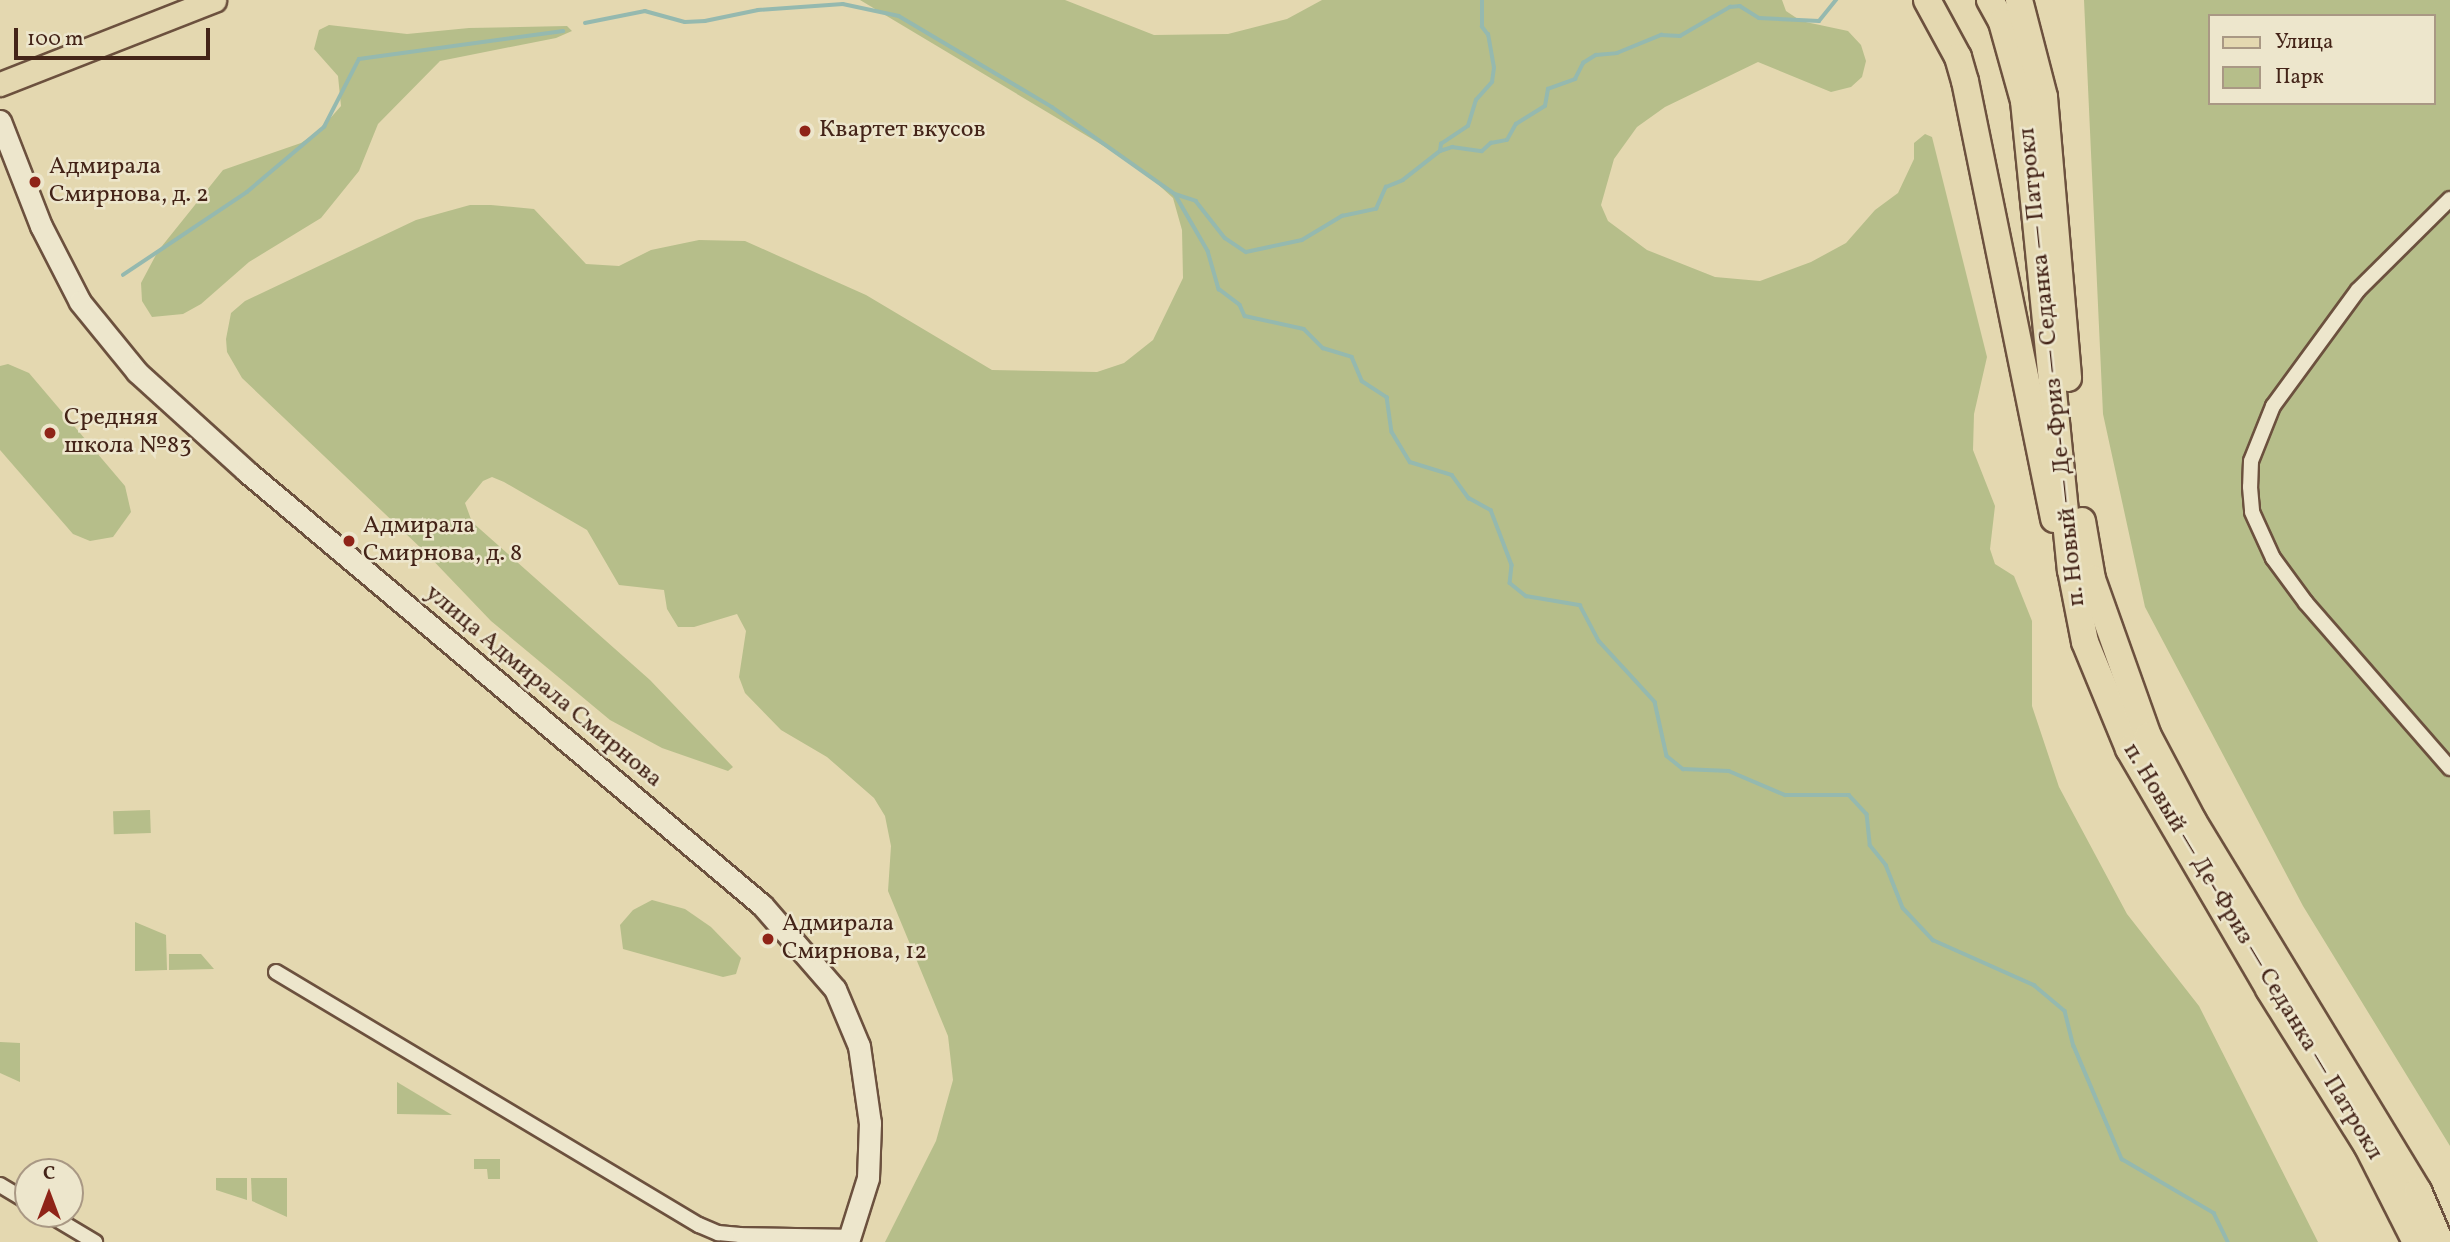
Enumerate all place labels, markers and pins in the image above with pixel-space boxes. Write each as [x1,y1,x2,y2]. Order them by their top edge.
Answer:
place label: Квартет вкусов [819,117,986,145]
marker: Квартет вкусов [797,123,813,139]
place label: Адмирала Смирнова, д. 2 [49,154,209,210]
marker: Адмирала Смирнова, д. 2 [27,174,43,190]
place label: Средняя школа №83 [64,405,192,461]
marker: Средняя школа №83 [42,425,58,441]
place label: Адмирала Смирнова, д. 8 [363,513,522,569]
marker: Адмирала Смирнова, д. 8 [341,533,357,549]
place label: Адмирала Смирнова, 12 [782,911,927,967]
marker: Адмирала Смирнова, 12 [760,931,776,947]

